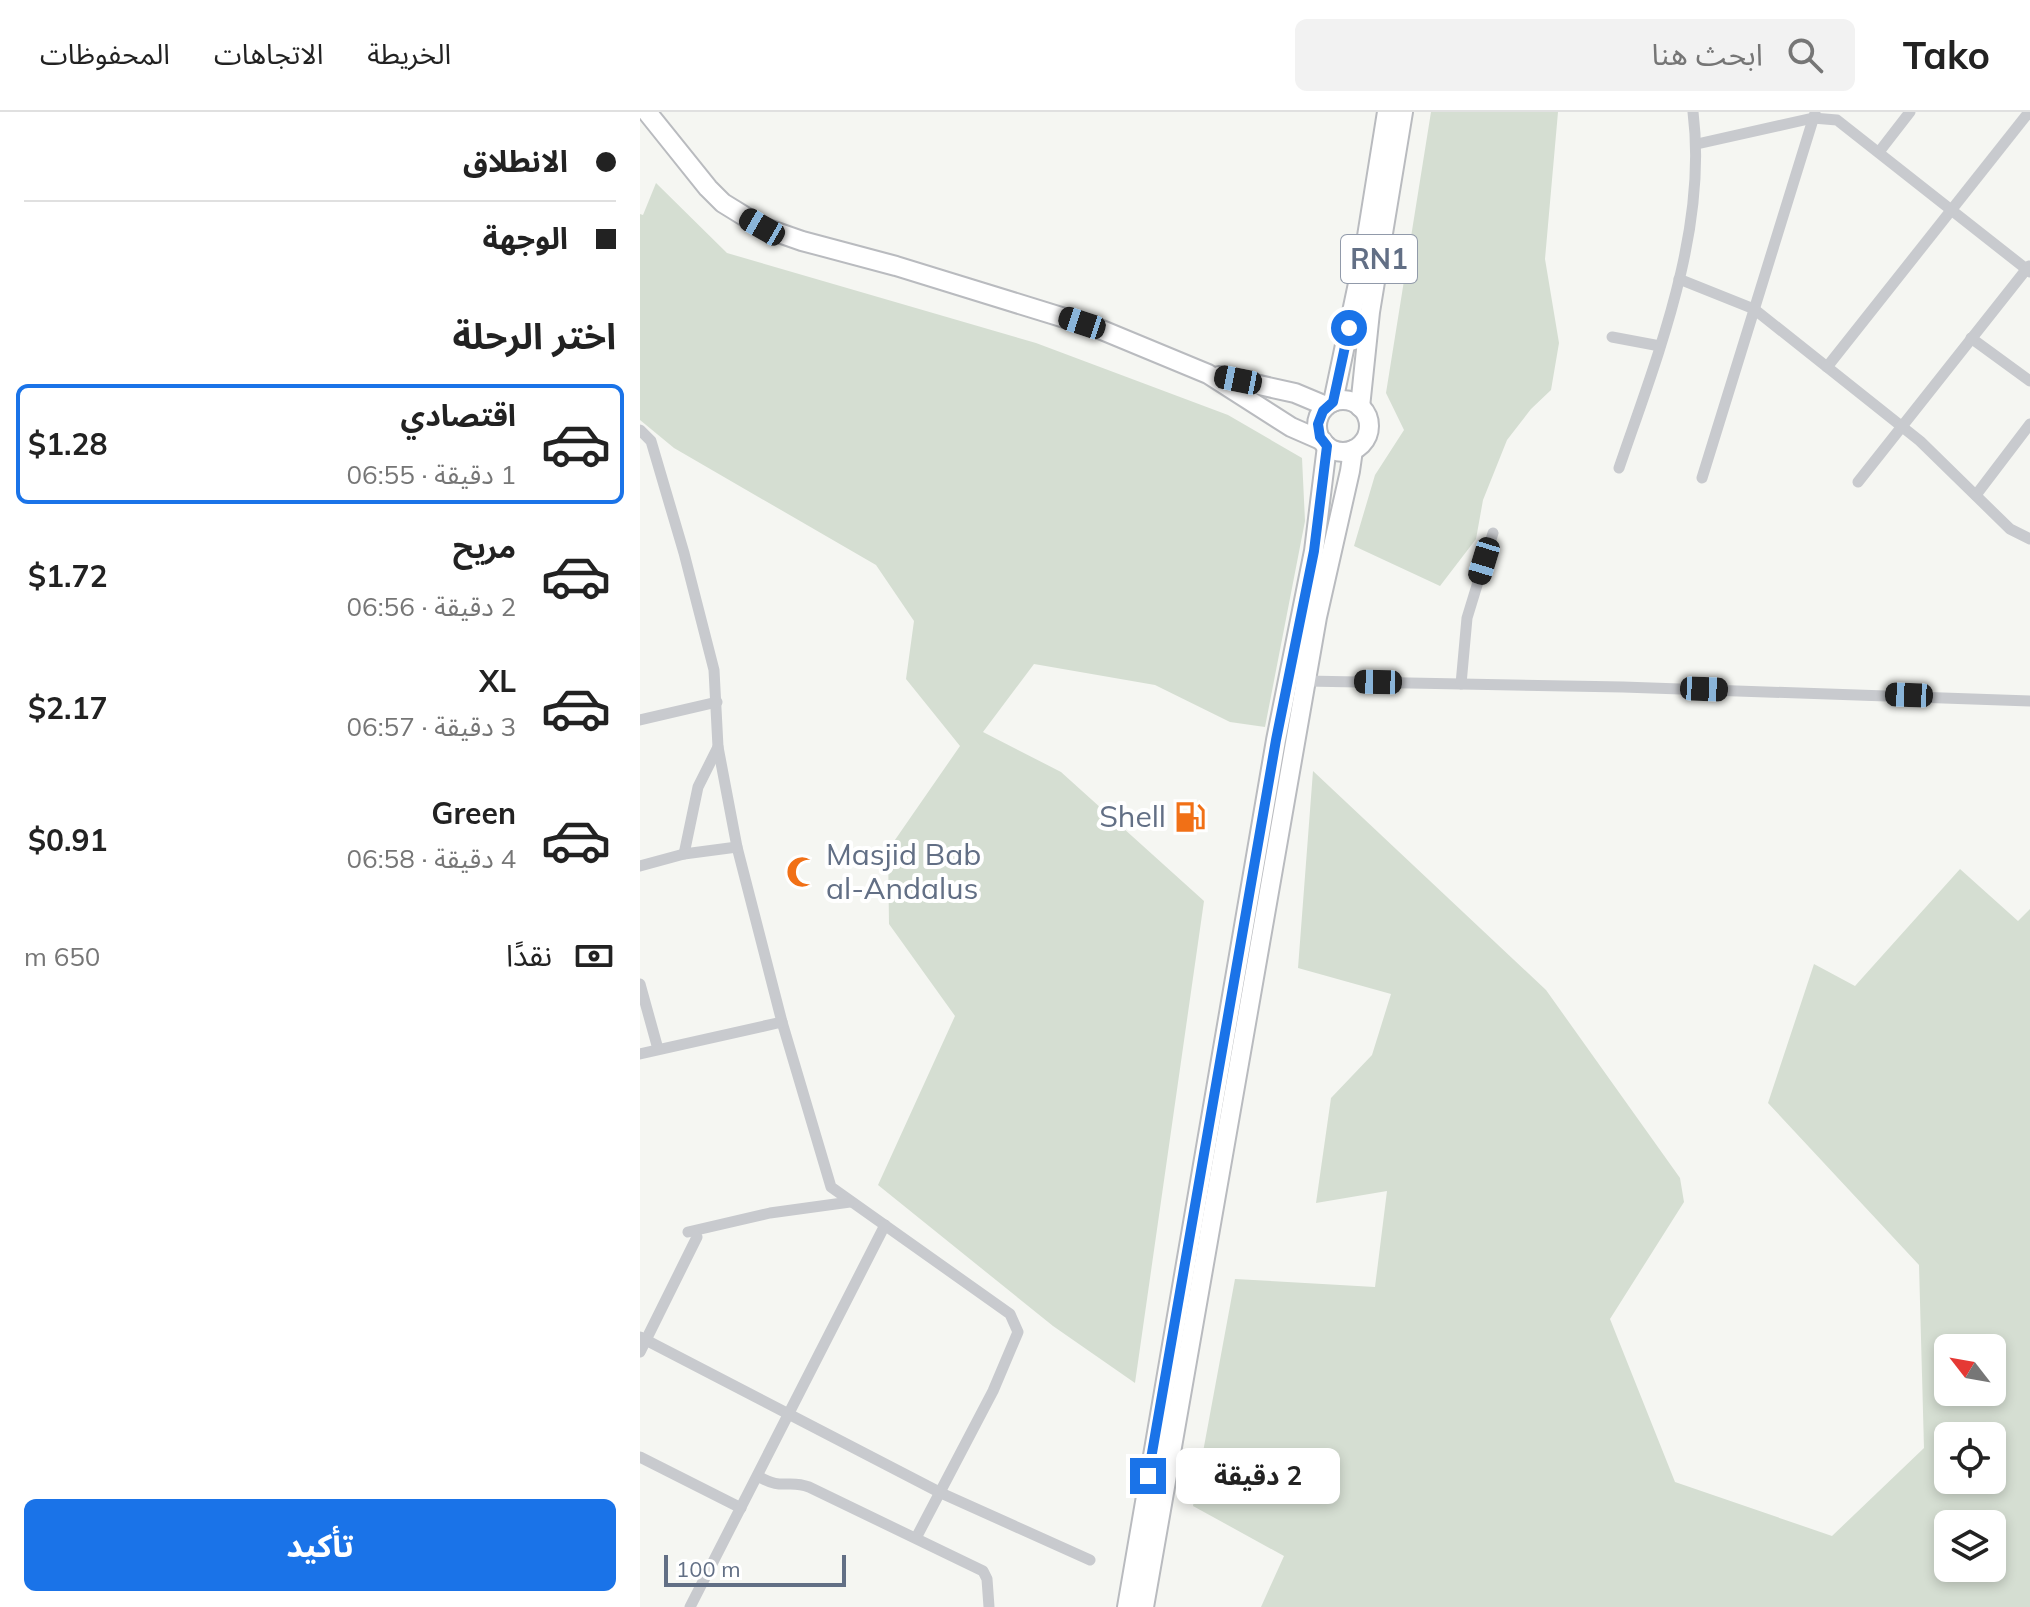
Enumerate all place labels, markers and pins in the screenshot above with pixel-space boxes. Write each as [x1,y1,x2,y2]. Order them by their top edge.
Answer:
place label: Shell [1099,797,1166,835]
fuel station icon: Shell [1173,800,1207,834]
place label: Masjid Bab al-Andalus [826,835,981,907]
mosque icon: Masjid Bab al-Andalus [785,855,819,889]

